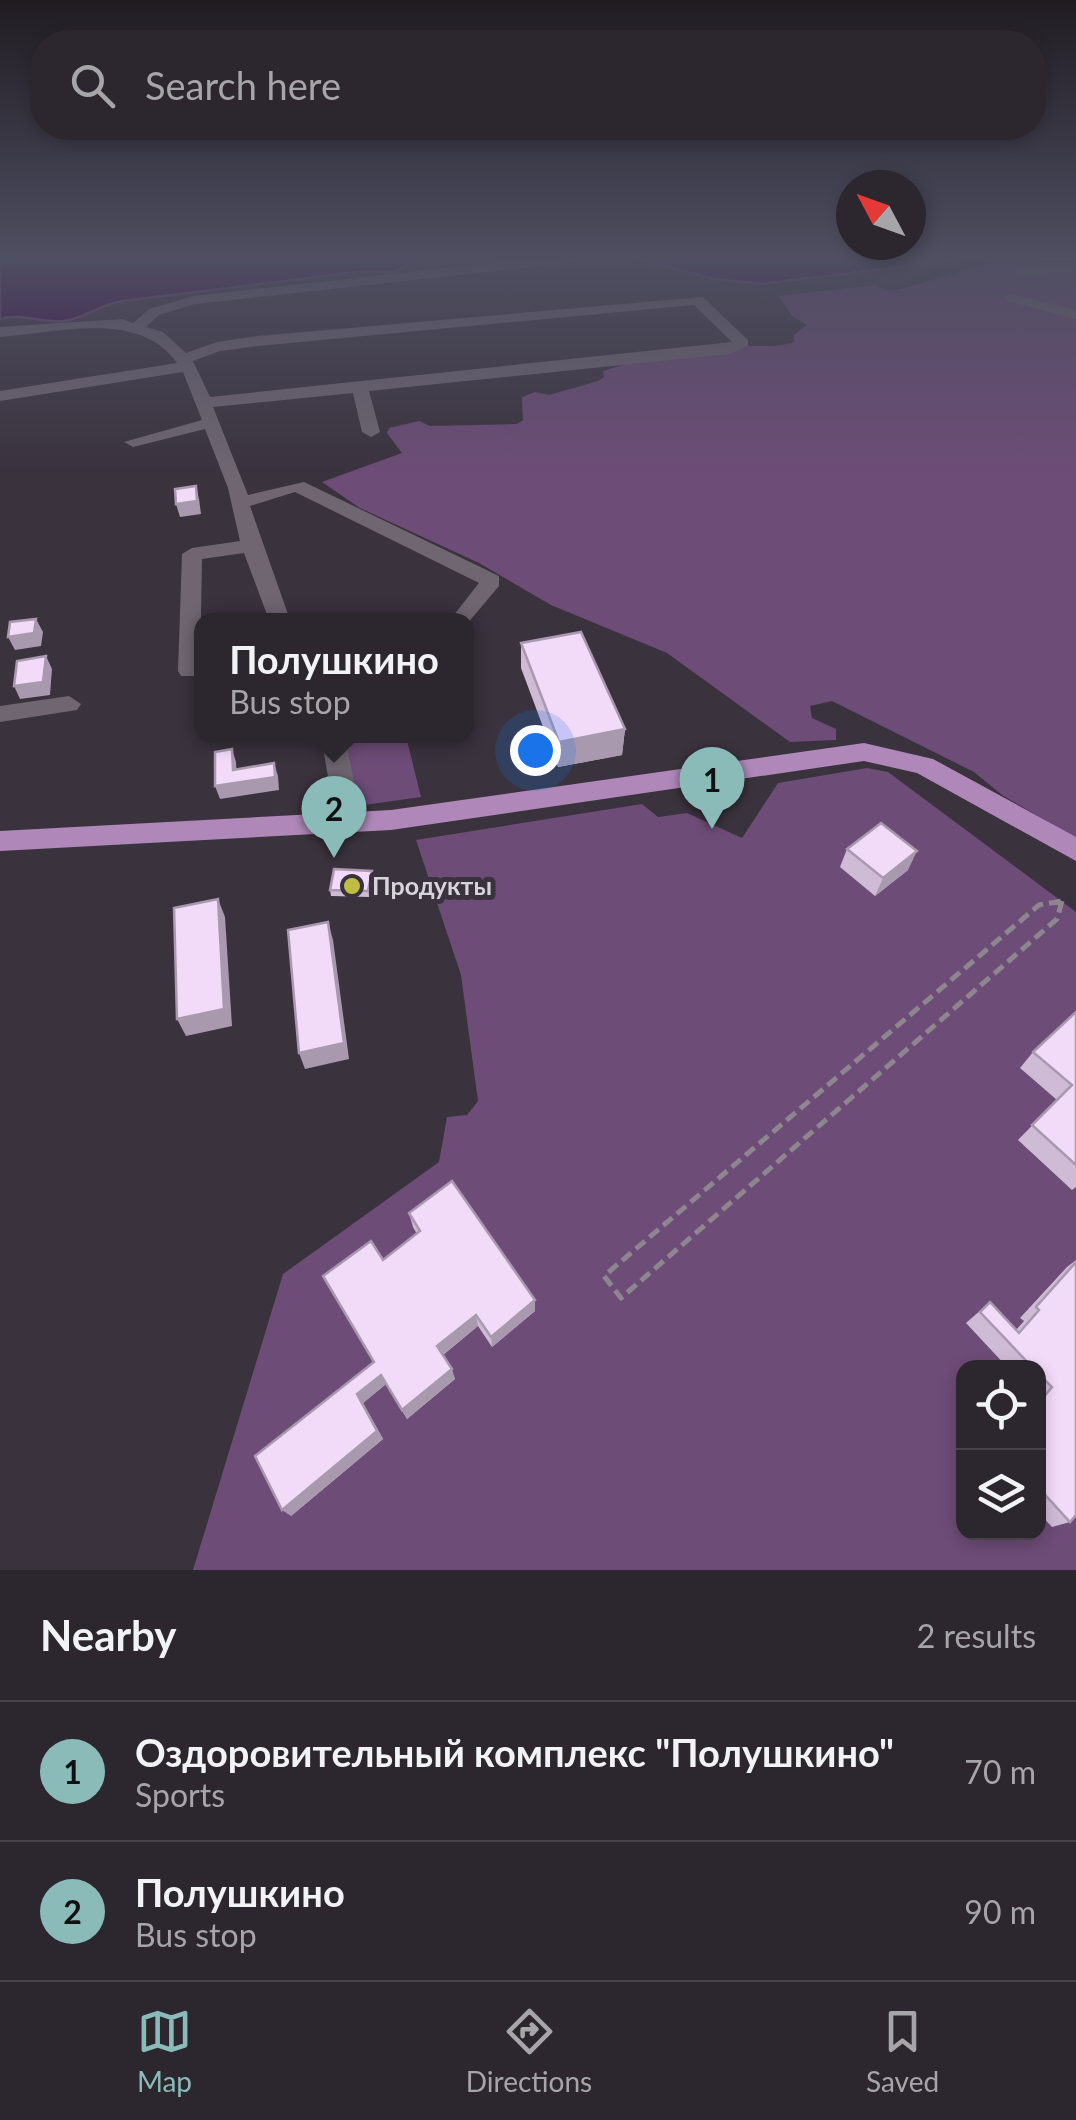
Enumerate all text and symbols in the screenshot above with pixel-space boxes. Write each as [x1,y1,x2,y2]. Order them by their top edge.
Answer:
search box [30,30,1046,140]
icon: search [65,58,120,113]
text: Search here [145,62,341,108]
north arrow [836,170,926,260]
popup [194,613,474,743]
text: Полушкино [229,636,439,682]
text: Bus stop [229,682,351,721]
your location [510,725,561,776]
pin: 1 [680,746,744,829]
pin: 2 [302,776,366,858]
place label: Продукты [372,870,492,900]
marker: Продукты [341,875,363,897]
map controls [956,1360,1046,1540]
button: locate [956,1360,1046,1450]
button: layers [956,1450,1046,1540]
text: Nearby [40,1610,177,1660]
text: 2 results [917,1616,1036,1655]
text: Оздоровительный комплекс "Полушкино" [135,1729,894,1775]
text: 1 [63,1752,82,1791]
text: 70 m [964,1752,1036,1791]
text: Sports [135,1775,225,1814]
text: Полушкино [135,1869,345,1915]
text: 2 [63,1892,82,1931]
text: 90 m [964,1892,1036,1931]
text: Bus stop [135,1915,257,1954]
tab: Map [137,2004,192,2098]
tab: Directions [466,2004,592,2098]
tab: Saved [866,2004,939,2098]

